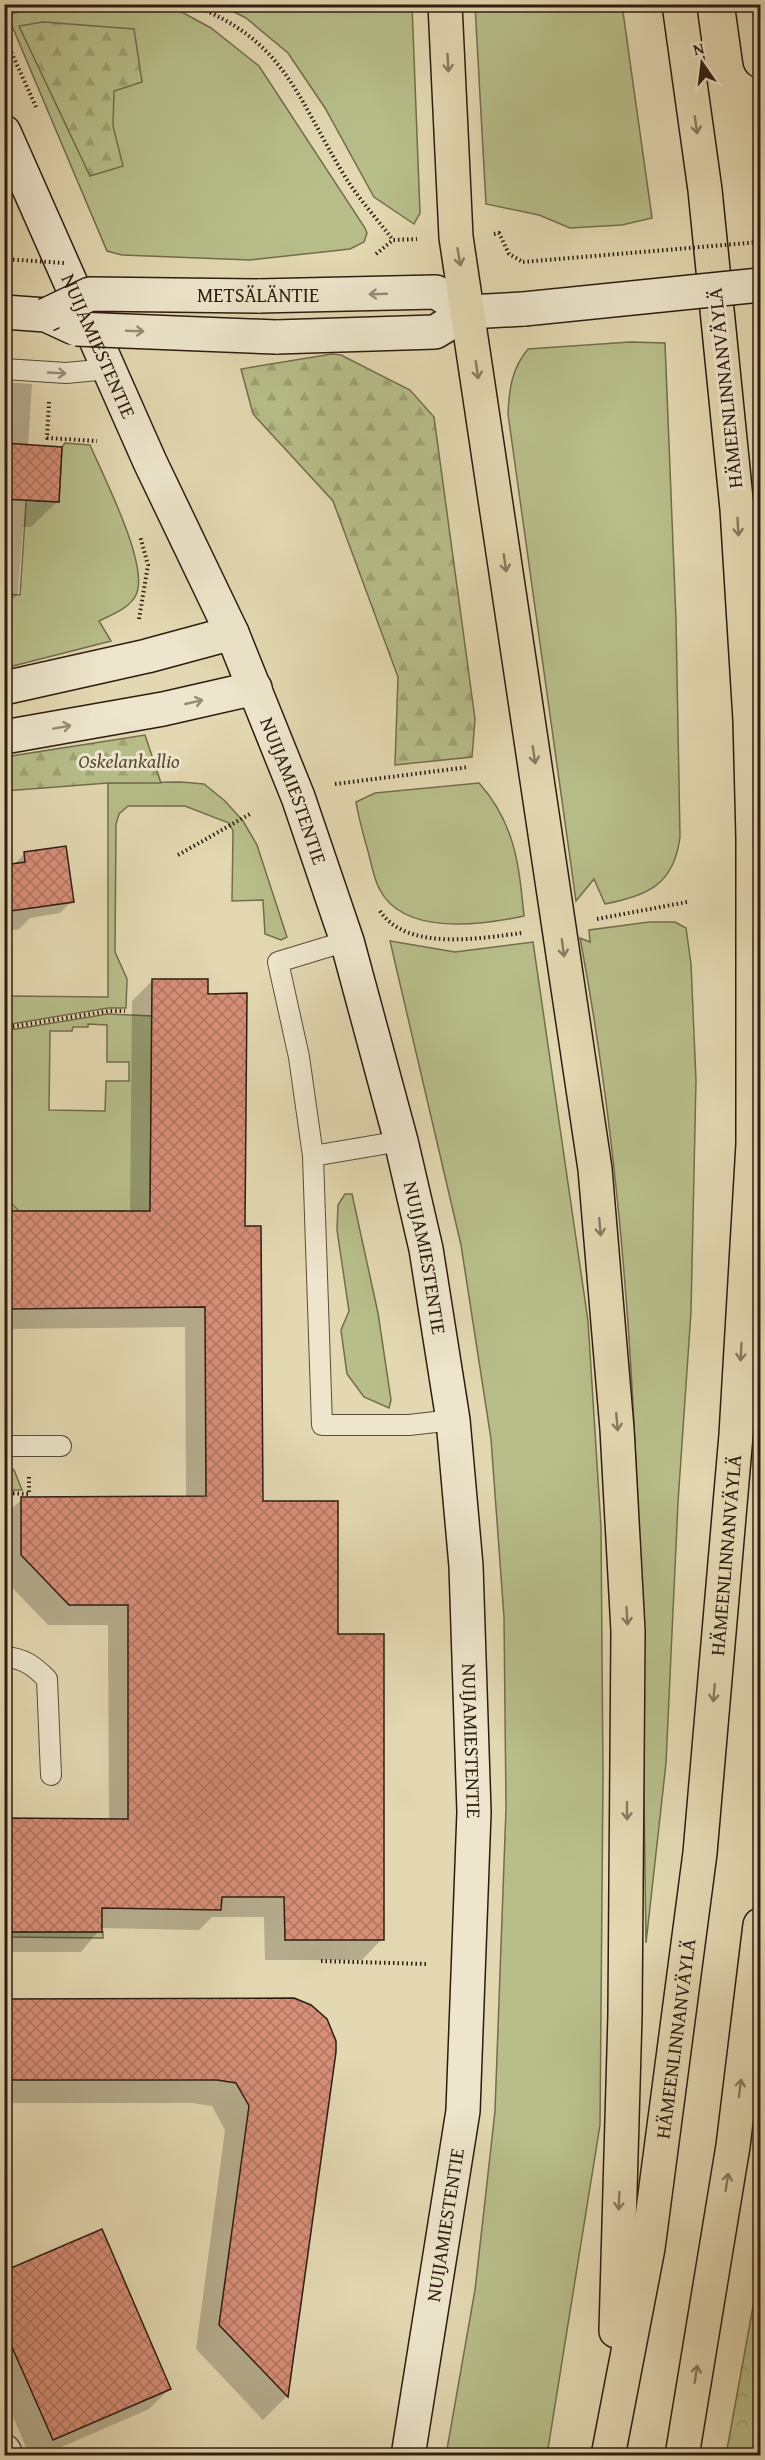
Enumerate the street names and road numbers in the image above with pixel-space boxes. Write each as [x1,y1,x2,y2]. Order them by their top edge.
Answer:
street label: NUIJAMIESTENTIE [54,269,144,423]
street label: METSÄLÄNTIE [197,280,319,309]
street label: HÄMEENLINNANVÄYLÄ [700,286,749,490]
street label: NUIJAMIESTENTIE [253,713,335,868]
street label: NUIJAMIESTENTIE [397,1178,454,1336]
street label: HÄMEENLINNANVÄYLÄ [702,1454,748,1657]
street label: NUIJAMIESTENTIE [455,1663,489,1819]
street label: HÄMEENLINNANVÄYLÄ [648,1937,703,2140]
street label: NUIJAMIESTENTIE [418,2146,471,2304]

